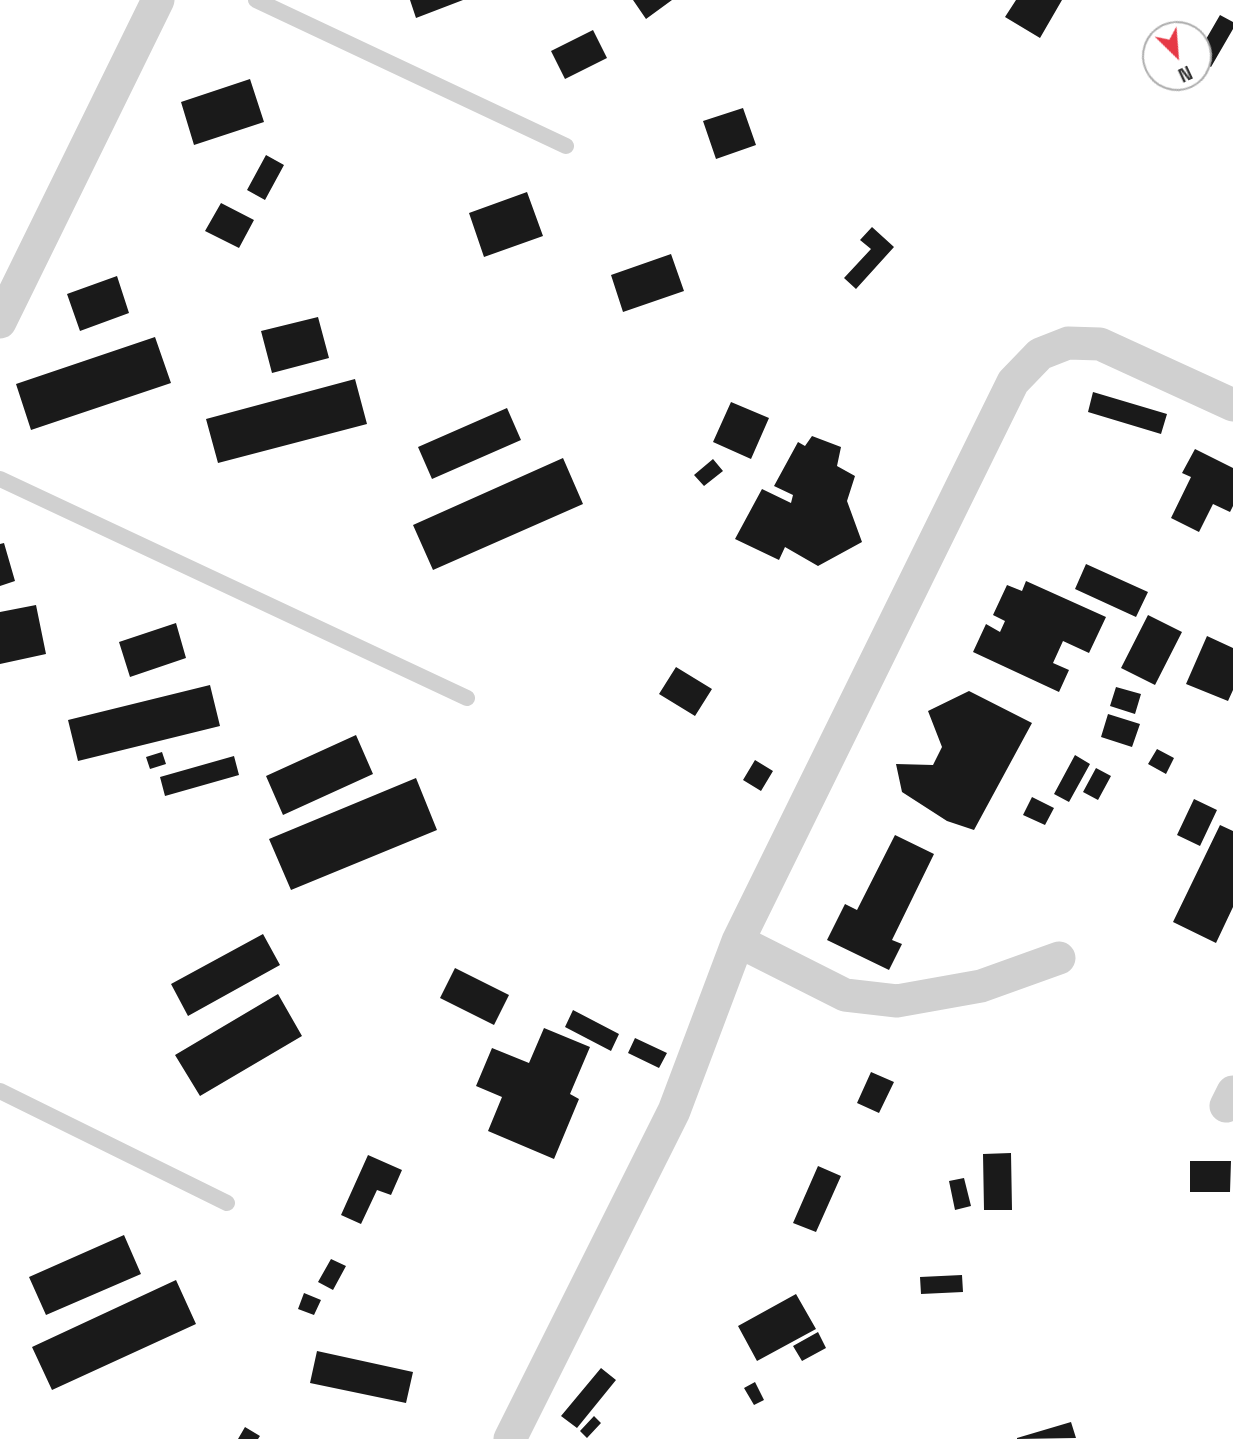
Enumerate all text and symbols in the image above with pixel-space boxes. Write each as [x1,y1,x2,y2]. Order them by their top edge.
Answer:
north arrow [1142,21,1212,91]
text: N [1174,60,1196,88]

